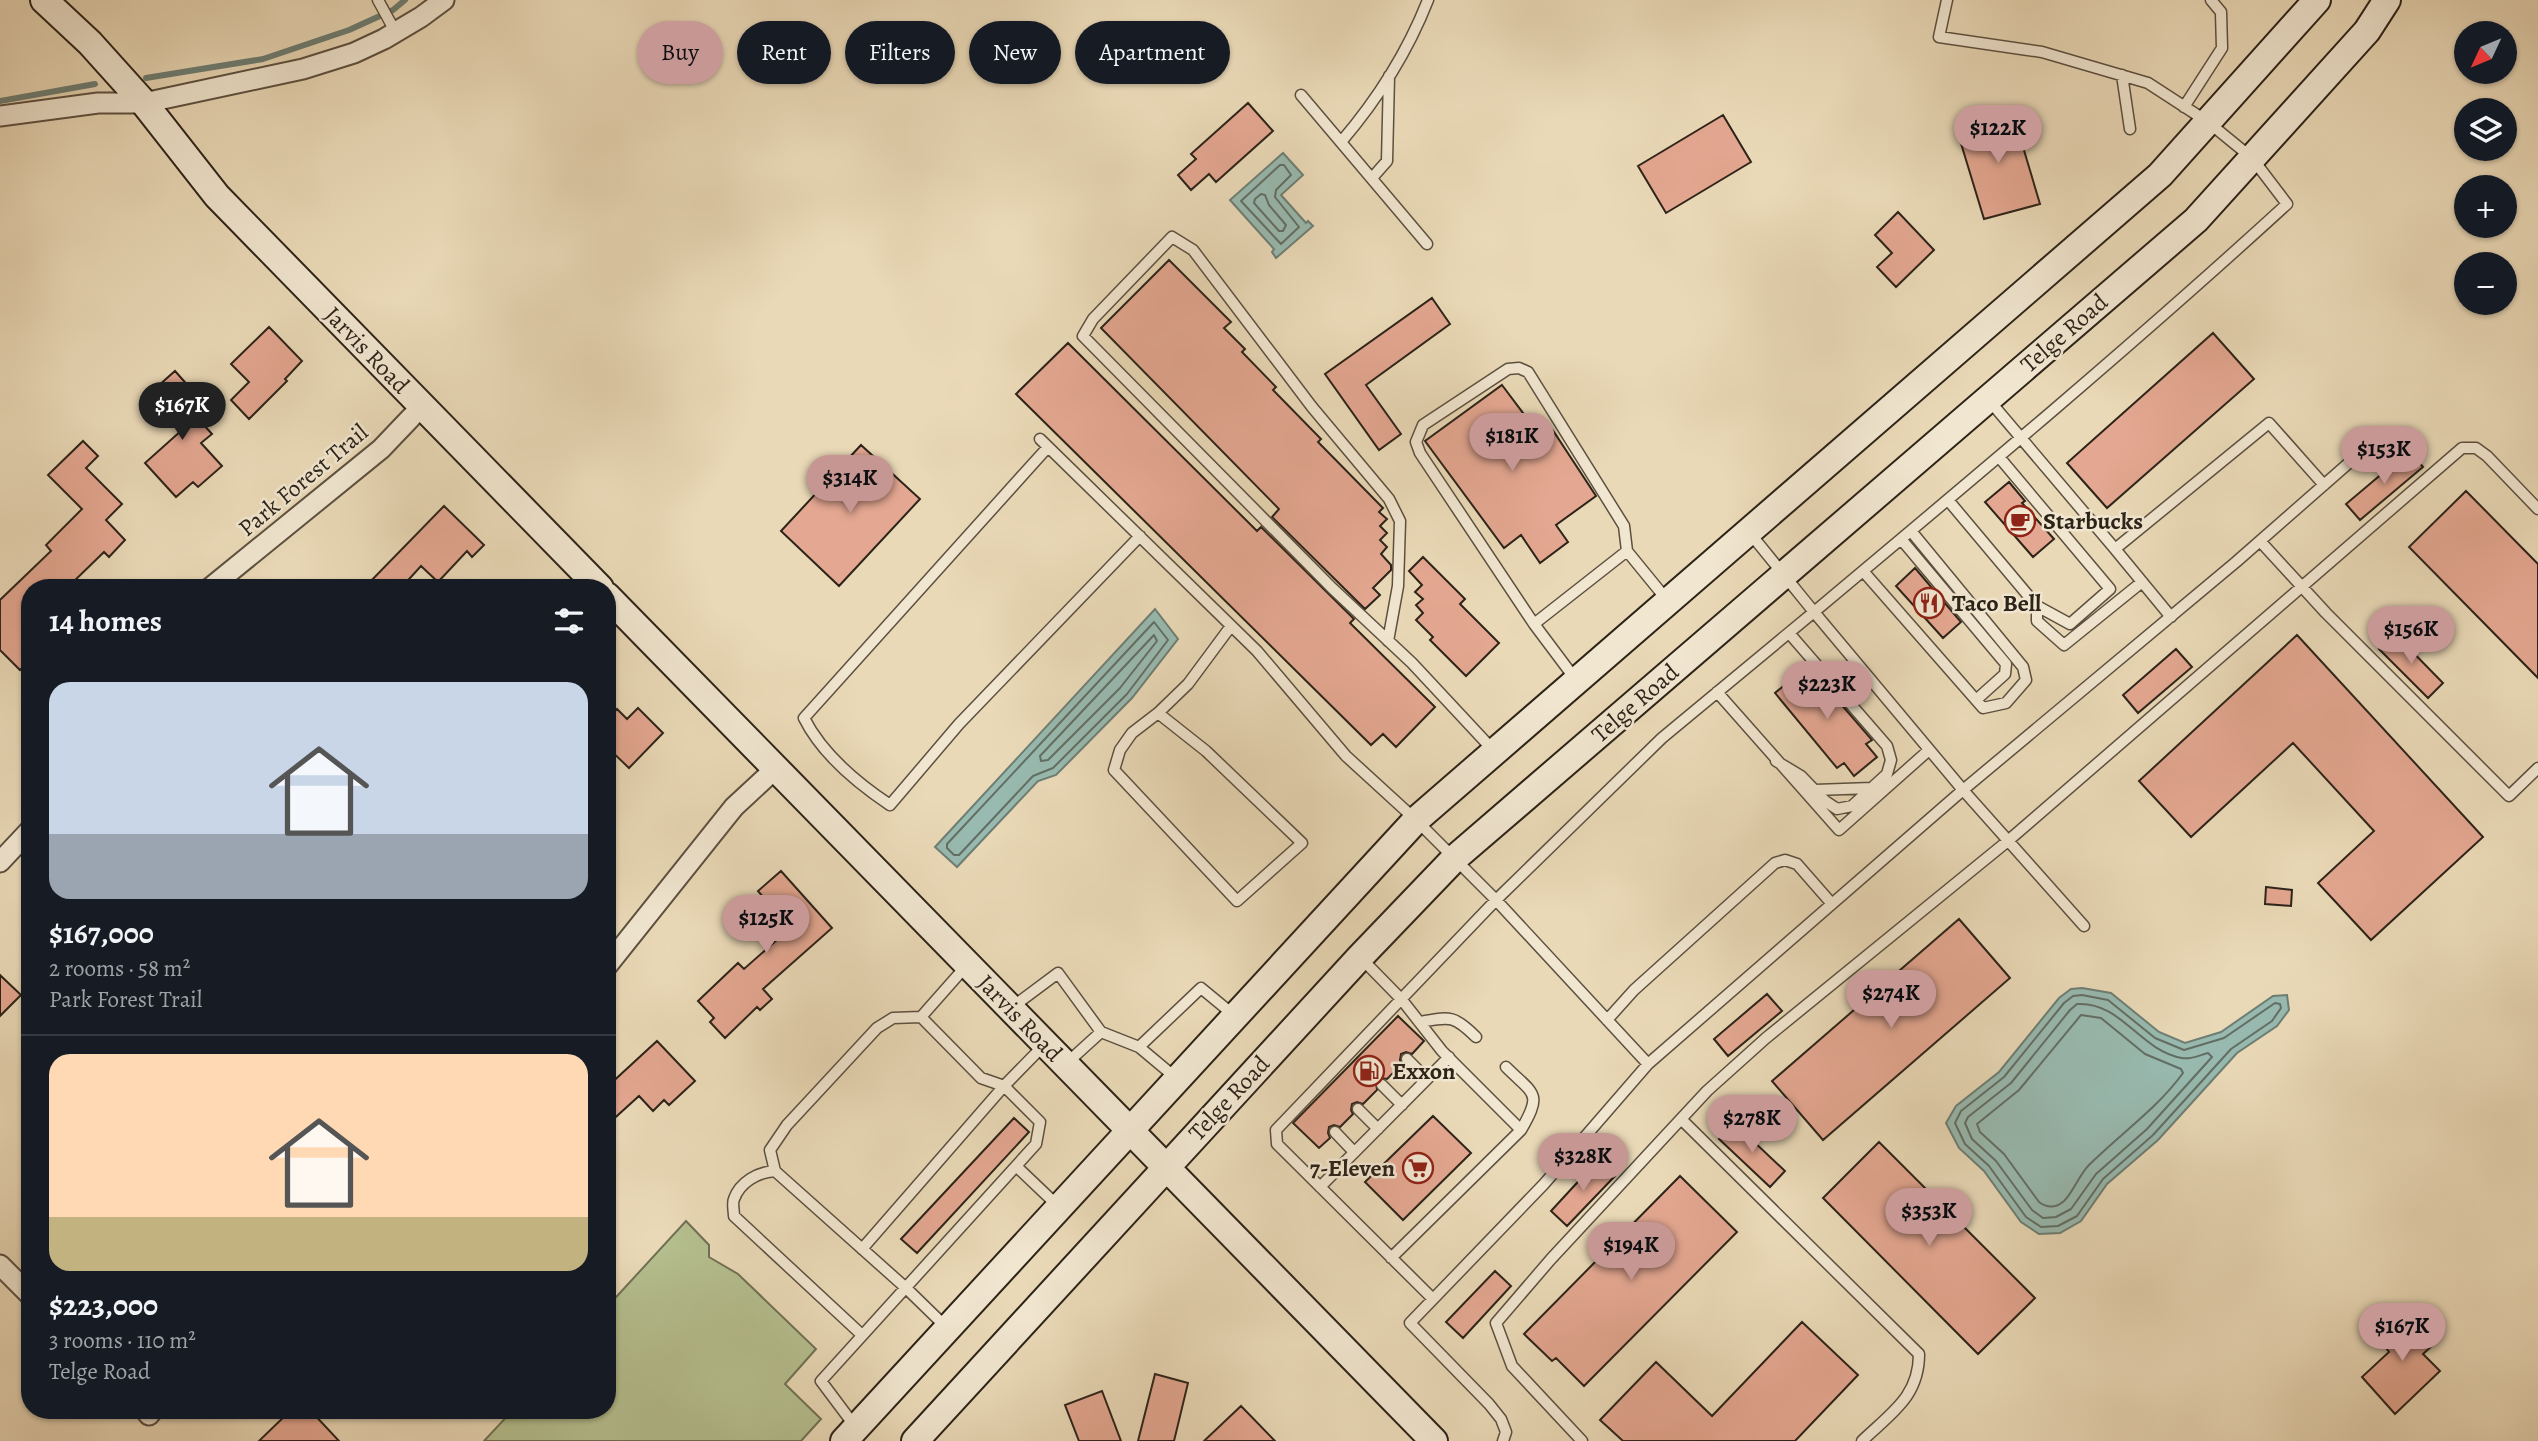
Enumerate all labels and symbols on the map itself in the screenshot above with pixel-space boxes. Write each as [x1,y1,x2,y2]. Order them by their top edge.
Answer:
north arrow [2454,21,2516,84]
pin: $122K [1949,106,2047,165]
street label: Telge Road [2014,286,2114,380]
street label: Jarvis Road [317,299,417,401]
pin: $167K [133,382,231,442]
pin: $181K [1463,414,1561,473]
street label: Park Forest Trail [231,416,375,544]
pin: $153K [2335,426,2433,486]
pin: $314K [801,456,899,515]
cafe icon: Starbucks [2003,504,2037,538]
place label: Starbucks [2043,505,2143,537]
restaurant icon: Taco Bell [1912,586,1946,620]
place label: Taco Bell [1952,587,2042,619]
pin: $156K [2362,606,2460,666]
street label: Telge Road [1585,656,1685,750]
pin: $223K [1778,662,1876,721]
pin: $125K [717,895,815,955]
street label: Jarvis Road [970,967,1070,1069]
pin: $274K [1842,970,1940,1030]
street label: Telge Road [1181,1048,1277,1148]
fuel station icon: Exxon [1352,1054,1386,1088]
place label: Exxon [1392,1055,1456,1087]
pin: $278K [1703,1096,1801,1155]
pin: $328K [1534,1134,1632,1193]
supermarket icon: 7-Eleven [1401,1151,1435,1185]
place label: 7-Eleven [1310,1152,1396,1184]
pin: $353K [1880,1188,1978,1248]
pin: $194K [1582,1222,1680,1282]
pin: $167K [2353,1304,2451,1363]

